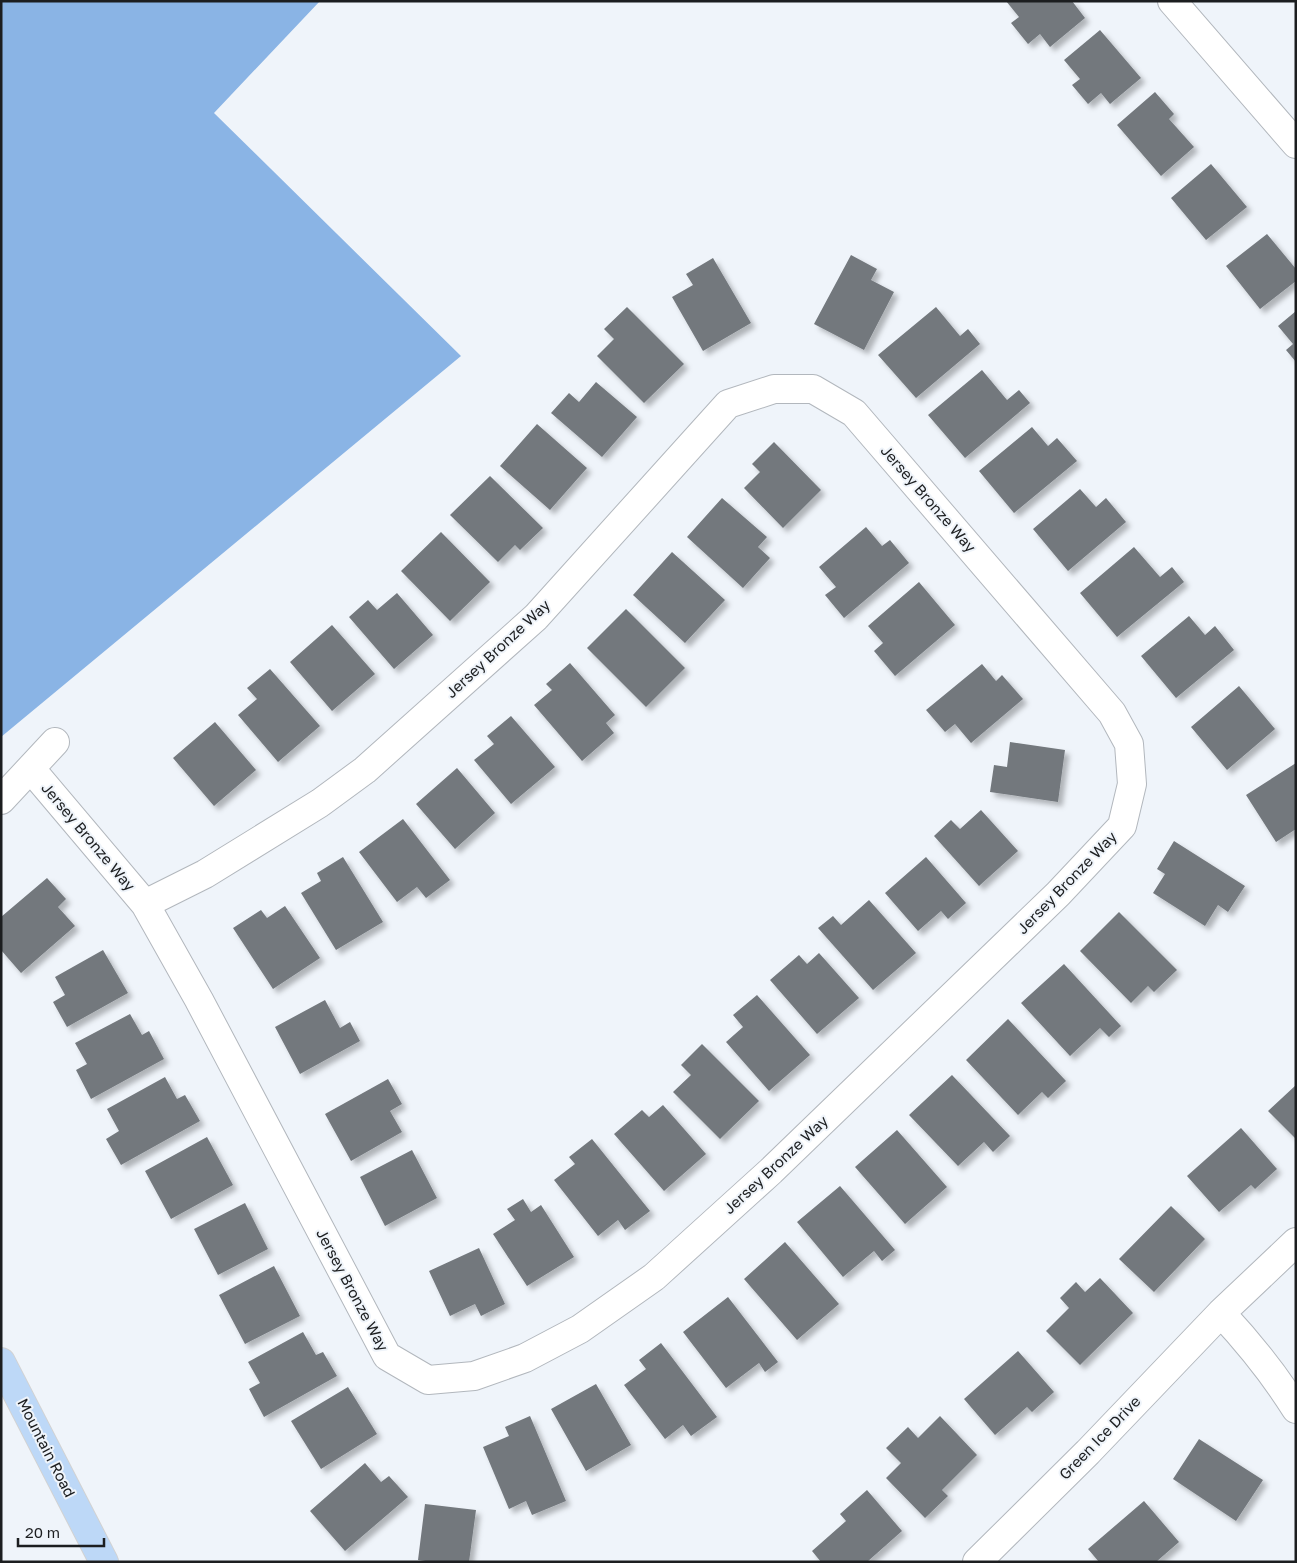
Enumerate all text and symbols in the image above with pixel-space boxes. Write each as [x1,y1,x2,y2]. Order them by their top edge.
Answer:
street label: Jersey Bronze Way [877,441,980,556]
street label: Jersey Bronze Way [442,595,554,701]
street label: Jersey Bronze Way [38,779,140,895]
street label: Jersey Bronze Way [1013,827,1120,937]
street label: Jersey Bronze Way [720,1111,832,1217]
street label: Jersey Bronze Way [313,1225,393,1354]
street label: Green Ice Drive [1055,1392,1144,1483]
street label: Mountain Road [14,1395,79,1500]
scale bar [18,1516,104,1548]
text: 20 m [25,1523,60,1541]

